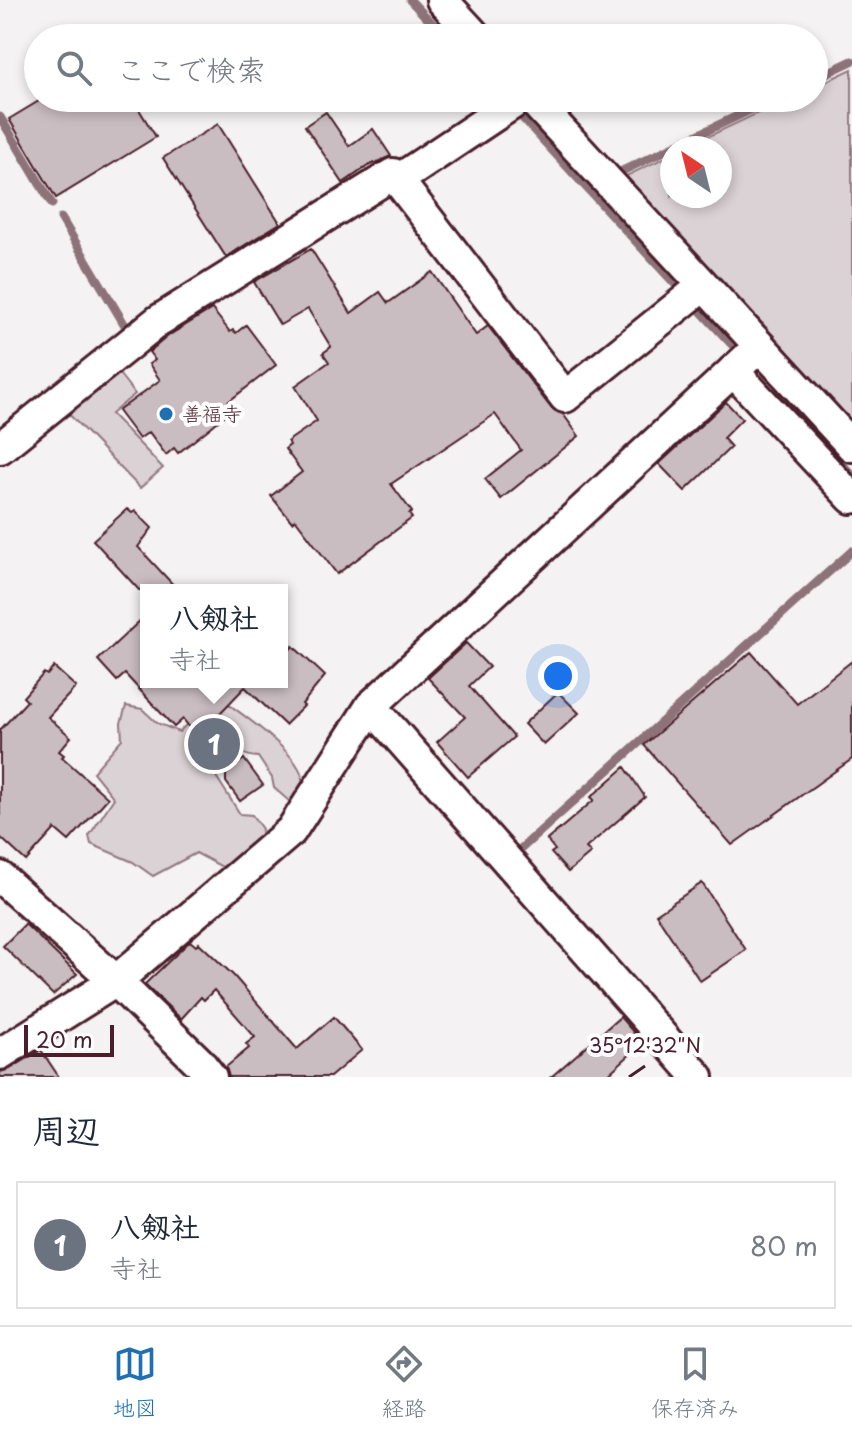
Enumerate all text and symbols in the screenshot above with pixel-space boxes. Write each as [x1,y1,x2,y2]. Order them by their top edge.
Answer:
search box [24,24,828,112]
icon: search [52,46,96,90]
text: ここで検索 [116,46,266,91]
north arrow [660,136,732,208]
place label: 善福寺 [182,398,242,428]
marker: 善福寺 [157,405,175,423]
popup [140,584,288,688]
text: 八剱社 [169,594,259,639]
text: 寺社 [169,639,221,678]
your location [538,656,578,696]
pin: 1 [188,714,240,774]
scale bar [24,1021,114,1057]
text: 20 m [36,1022,93,1055]
text: 35°12'32"N [589,1030,701,1060]
text: 周辺 [32,1103,100,1155]
text: 八剱社 [110,1203,200,1248]
text: 1 [54,1226,66,1265]
text: 80 m [750,1226,818,1265]
text: 寺社 [110,1248,162,1287]
tab: 地図 [113,1342,157,1423]
tab: 経路 [382,1342,426,1423]
tab: 保存済み [651,1342,739,1423]

